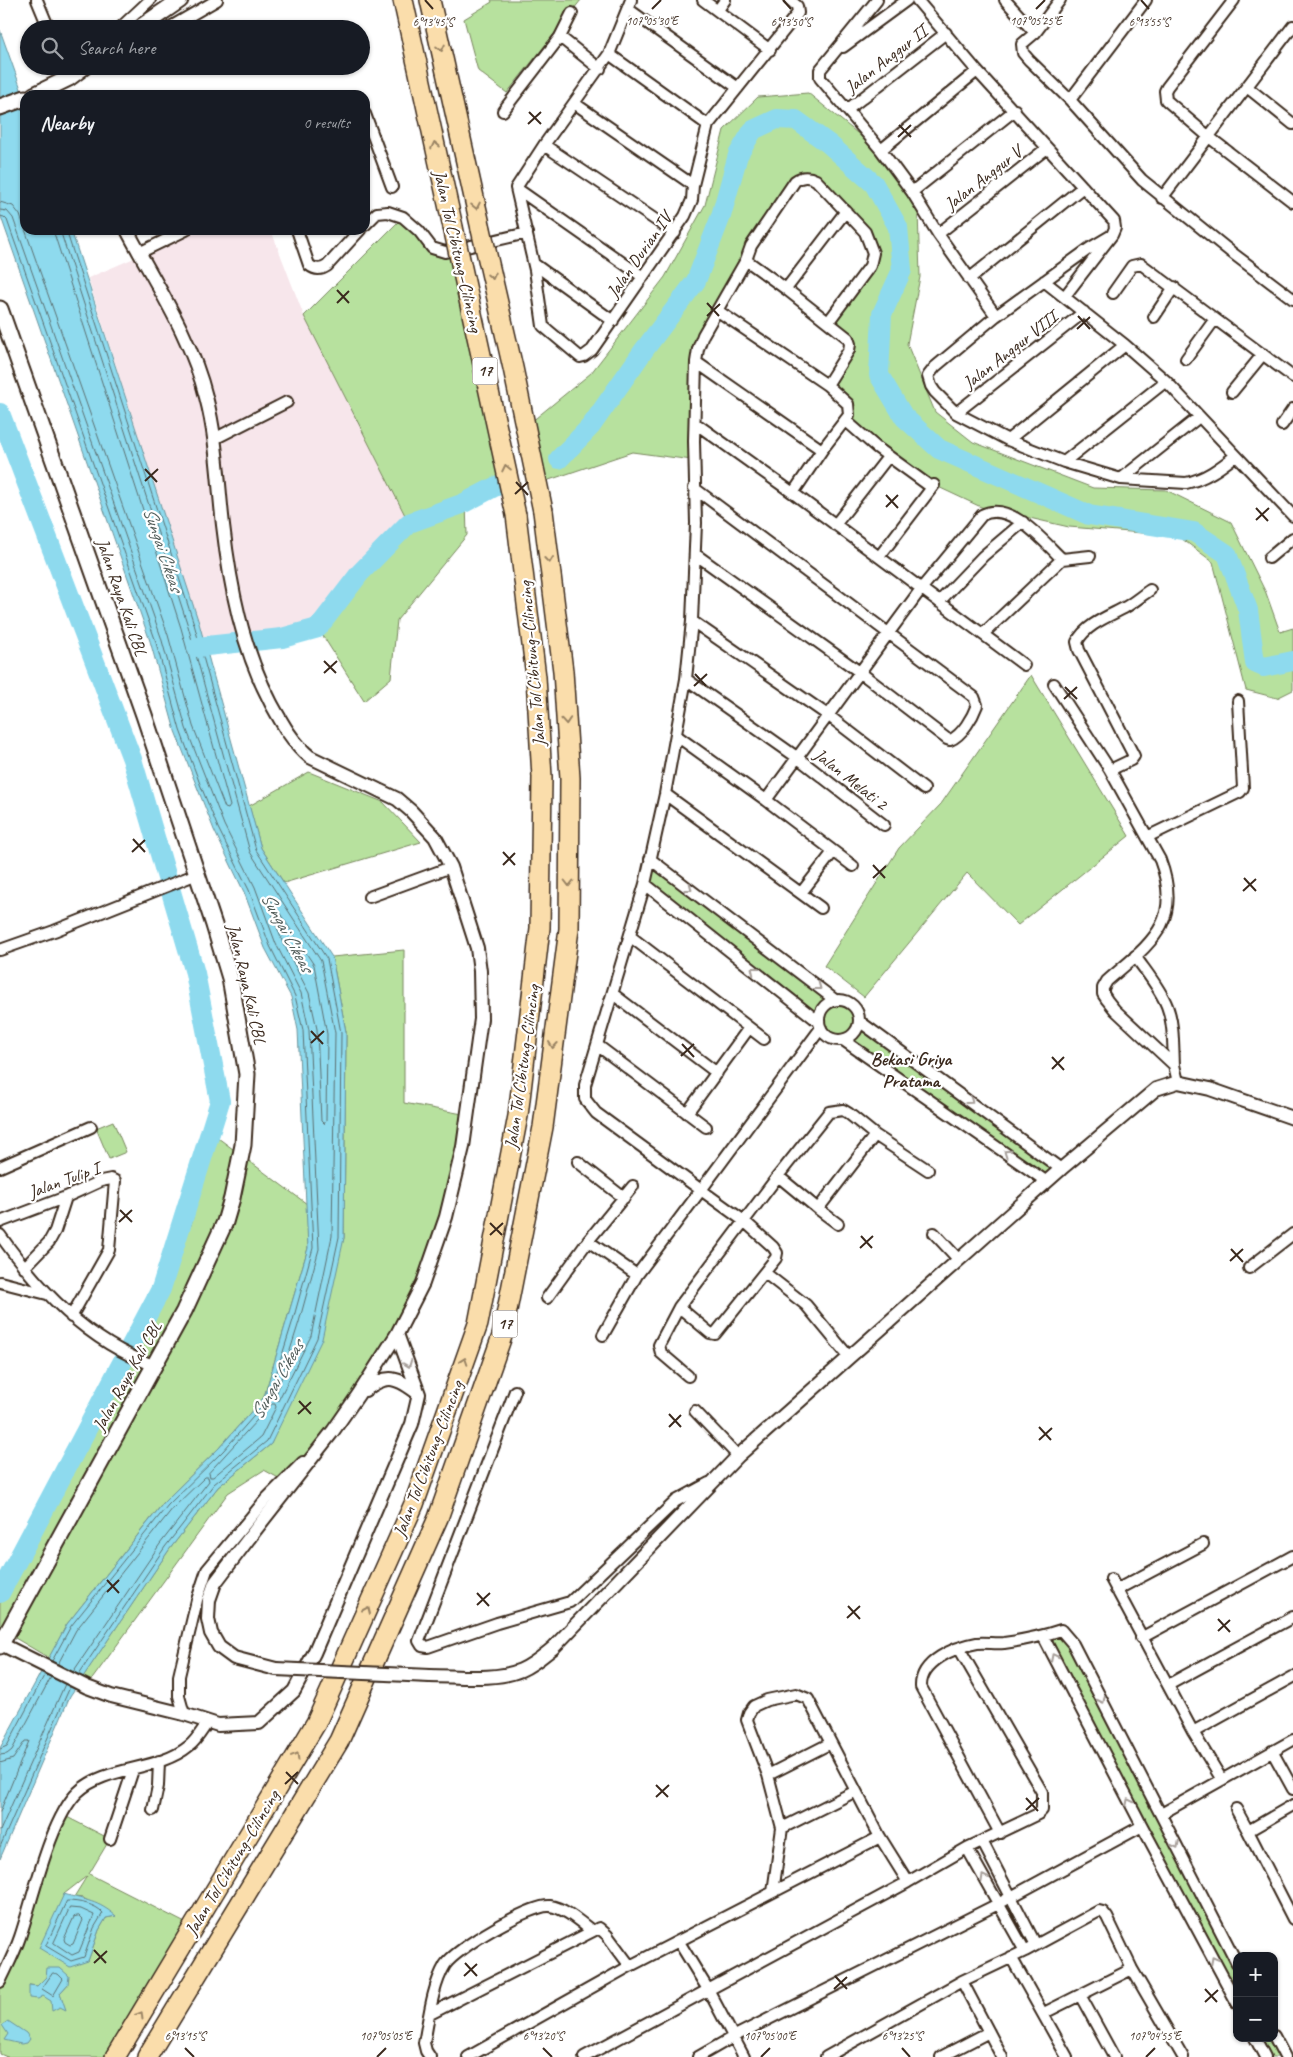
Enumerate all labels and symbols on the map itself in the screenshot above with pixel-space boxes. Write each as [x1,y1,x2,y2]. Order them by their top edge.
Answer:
text: 107°05'30"E [626,13,680,29]
text: 107°05'25"E [1010,13,1064,29]
text: 6°13'45"S [413,14,455,30]
text: 6°13'50"S [771,14,813,30]
text: 6°13'55"S [1129,14,1171,30]
street label: Jalan Anggur II [840,18,934,98]
one-way arrow [435,43,446,52]
street label: Jalan Anggur V [939,139,1029,216]
one-way arrow [430,141,441,150]
street label: Jalan Tol Cibitung–Cilincing [428,167,488,336]
one-way arrow [470,202,480,211]
street label: Jalan Durian IV [601,206,678,303]
one-way arrow [486,272,497,281]
street label: Jalan Anggur VIII [957,304,1065,394]
road number: 17 [472,358,498,384]
one-way arrow [501,463,512,472]
water label: Sungai Cikeas [138,504,190,597]
street label: Jalan Raya Kali CBL [91,534,152,659]
one-way arrow [543,556,554,564]
street label: Jalan Tol Cibitung–Cilincing [514,579,550,748]
one-way arrow [561,717,572,725]
street label: Jalan Melati 2 [809,743,894,816]
one-way arrow [564,880,574,888]
one-way arrow [683,883,692,891]
water label: Sungai Cikeas [255,888,320,979]
street label: Jalan Raya Kali CBL [222,921,272,1047]
one-way arrow [750,966,759,975]
street label: Jalan Tol Cibitung–Cilincing [499,982,545,1152]
one-way arrow [812,982,821,990]
one-way arrow [549,1041,559,1049]
district label: Bekasi Griya Pratama [871,1047,952,1093]
one-way arrow [964,1095,974,1104]
one-way arrow [1003,1150,1013,1159]
street label: Jalan Tulip I [24,1156,106,1203]
road number: 17 [492,1310,518,1338]
street label: Jalan Raya Kali CBL [87,1317,167,1436]
water label: Sungai Cikeas [245,1333,311,1424]
one-way arrow [459,1358,469,1366]
one-way arrow [402,1359,412,1368]
street label: Jalan Tol Cibitung–Cilincing [388,1376,469,1541]
one-way arrow [360,1606,371,1615]
one-way arrow [1050,1654,1060,1663]
one-way arrow [1096,1695,1106,1704]
one-way arrow [290,1753,299,1762]
street label: Jalan Tol Cibitung–Cilincing [179,1785,285,1941]
one-way arrow [1125,1798,1135,1807]
one-way arrow [1170,1840,1181,1849]
one-way arrow [980,1875,990,1884]
one-way arrow [1210,1957,1220,1966]
one-way arrow [133,2012,143,2021]
text: 6°13'15"S [165,2028,207,2044]
text: 107°05'05"E [360,2028,414,2044]
text: 6°13'20"S [523,2028,565,2044]
text: 107°05'00"E [744,2028,798,2044]
text: 6°13'25"S [882,2028,924,2044]
text: 107°04'55"E [1129,2028,1183,2044]

